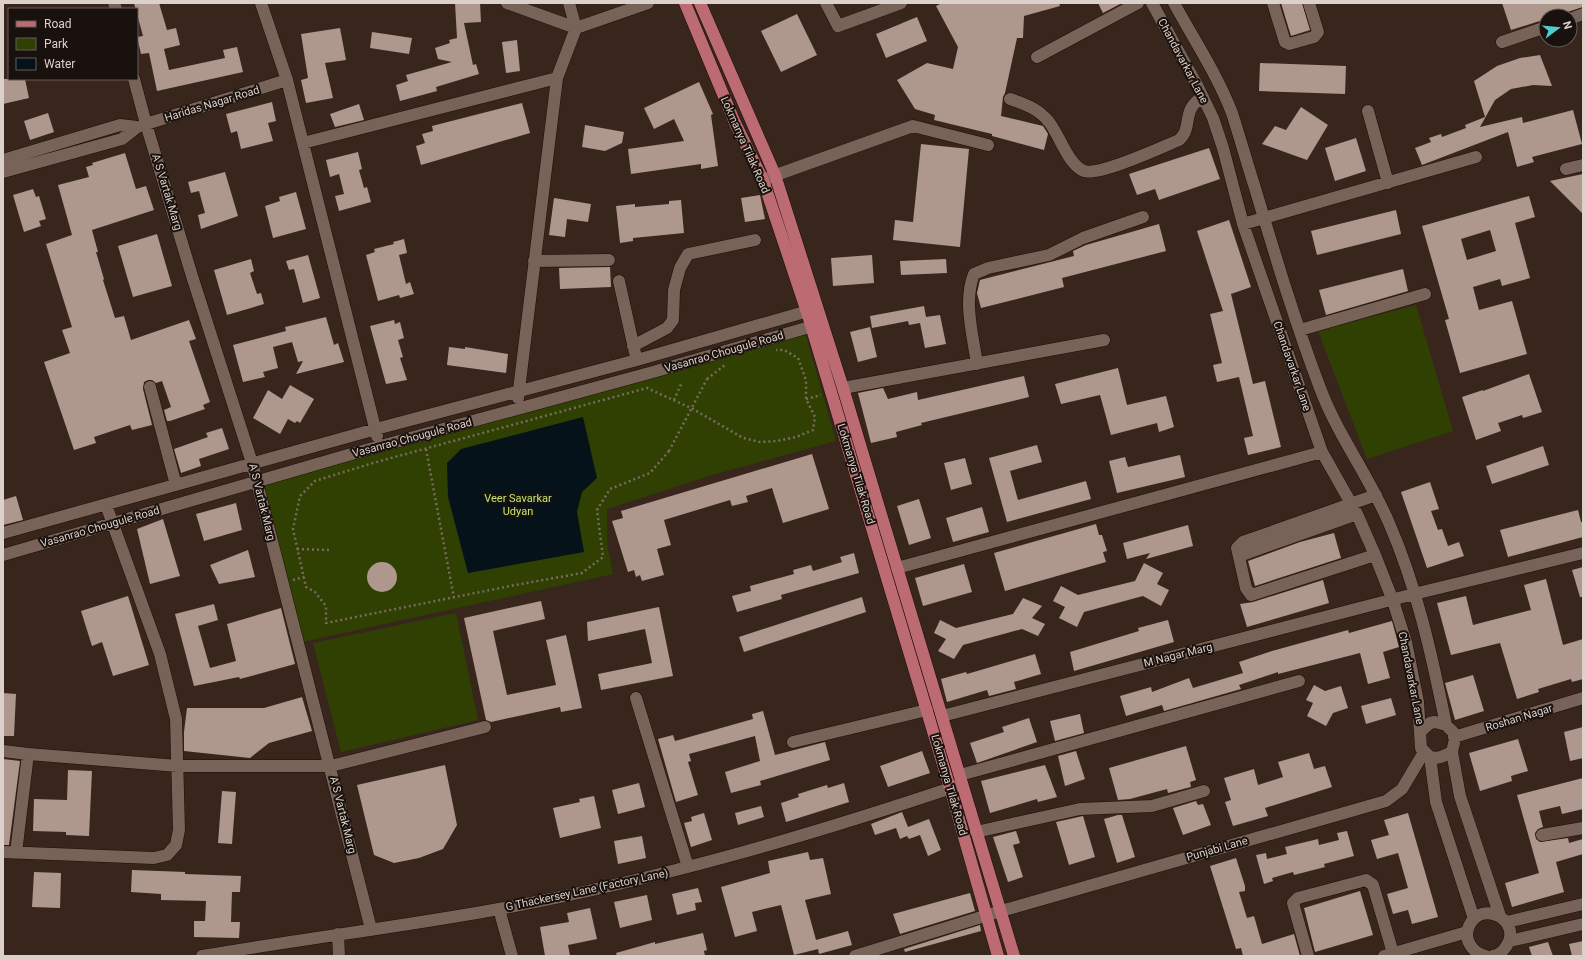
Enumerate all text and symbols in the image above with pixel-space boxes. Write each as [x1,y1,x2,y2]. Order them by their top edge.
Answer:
legend [8,8,138,80]
north arrow [1538,8,1578,48]
street label: Chandavarkar Lane [1155,16,1211,106]
text: Road [44,17,72,31]
text: N [1560,20,1575,31]
text: Park [44,37,69,51]
text: Water [44,57,75,71]
street label: Haridas Nagar Road [163,83,261,125]
street label: Lokmanya Tilak Road [718,95,772,195]
street label: A S Vartak Marg [149,152,185,232]
street label: Chandavarkar Lane [1271,319,1314,413]
street label: Vasanrao Chougule Road [663,329,785,375]
street label: Vasanrao Chougule Road [351,416,473,460]
street label: Lokmanya Tilak Road [835,422,877,526]
street label: A S Vartak Marg [246,462,278,542]
park label: Veer Savarkar Udyan [484,492,552,518]
street label: Vasanrao Chougule Road [39,504,161,550]
street label: Chandavarkar Lane [1396,631,1426,726]
street label: M Nagar Marg [1142,640,1214,670]
street label: Roshan Nagar [1484,702,1554,734]
street label: Lokmanya Tilak Road [928,733,970,837]
street label: A S Vartak Marg [327,775,359,855]
street label: Punjabi Lane [1185,834,1249,864]
street label: G Thackersey Lane (Factory Lane) [505,866,670,914]

